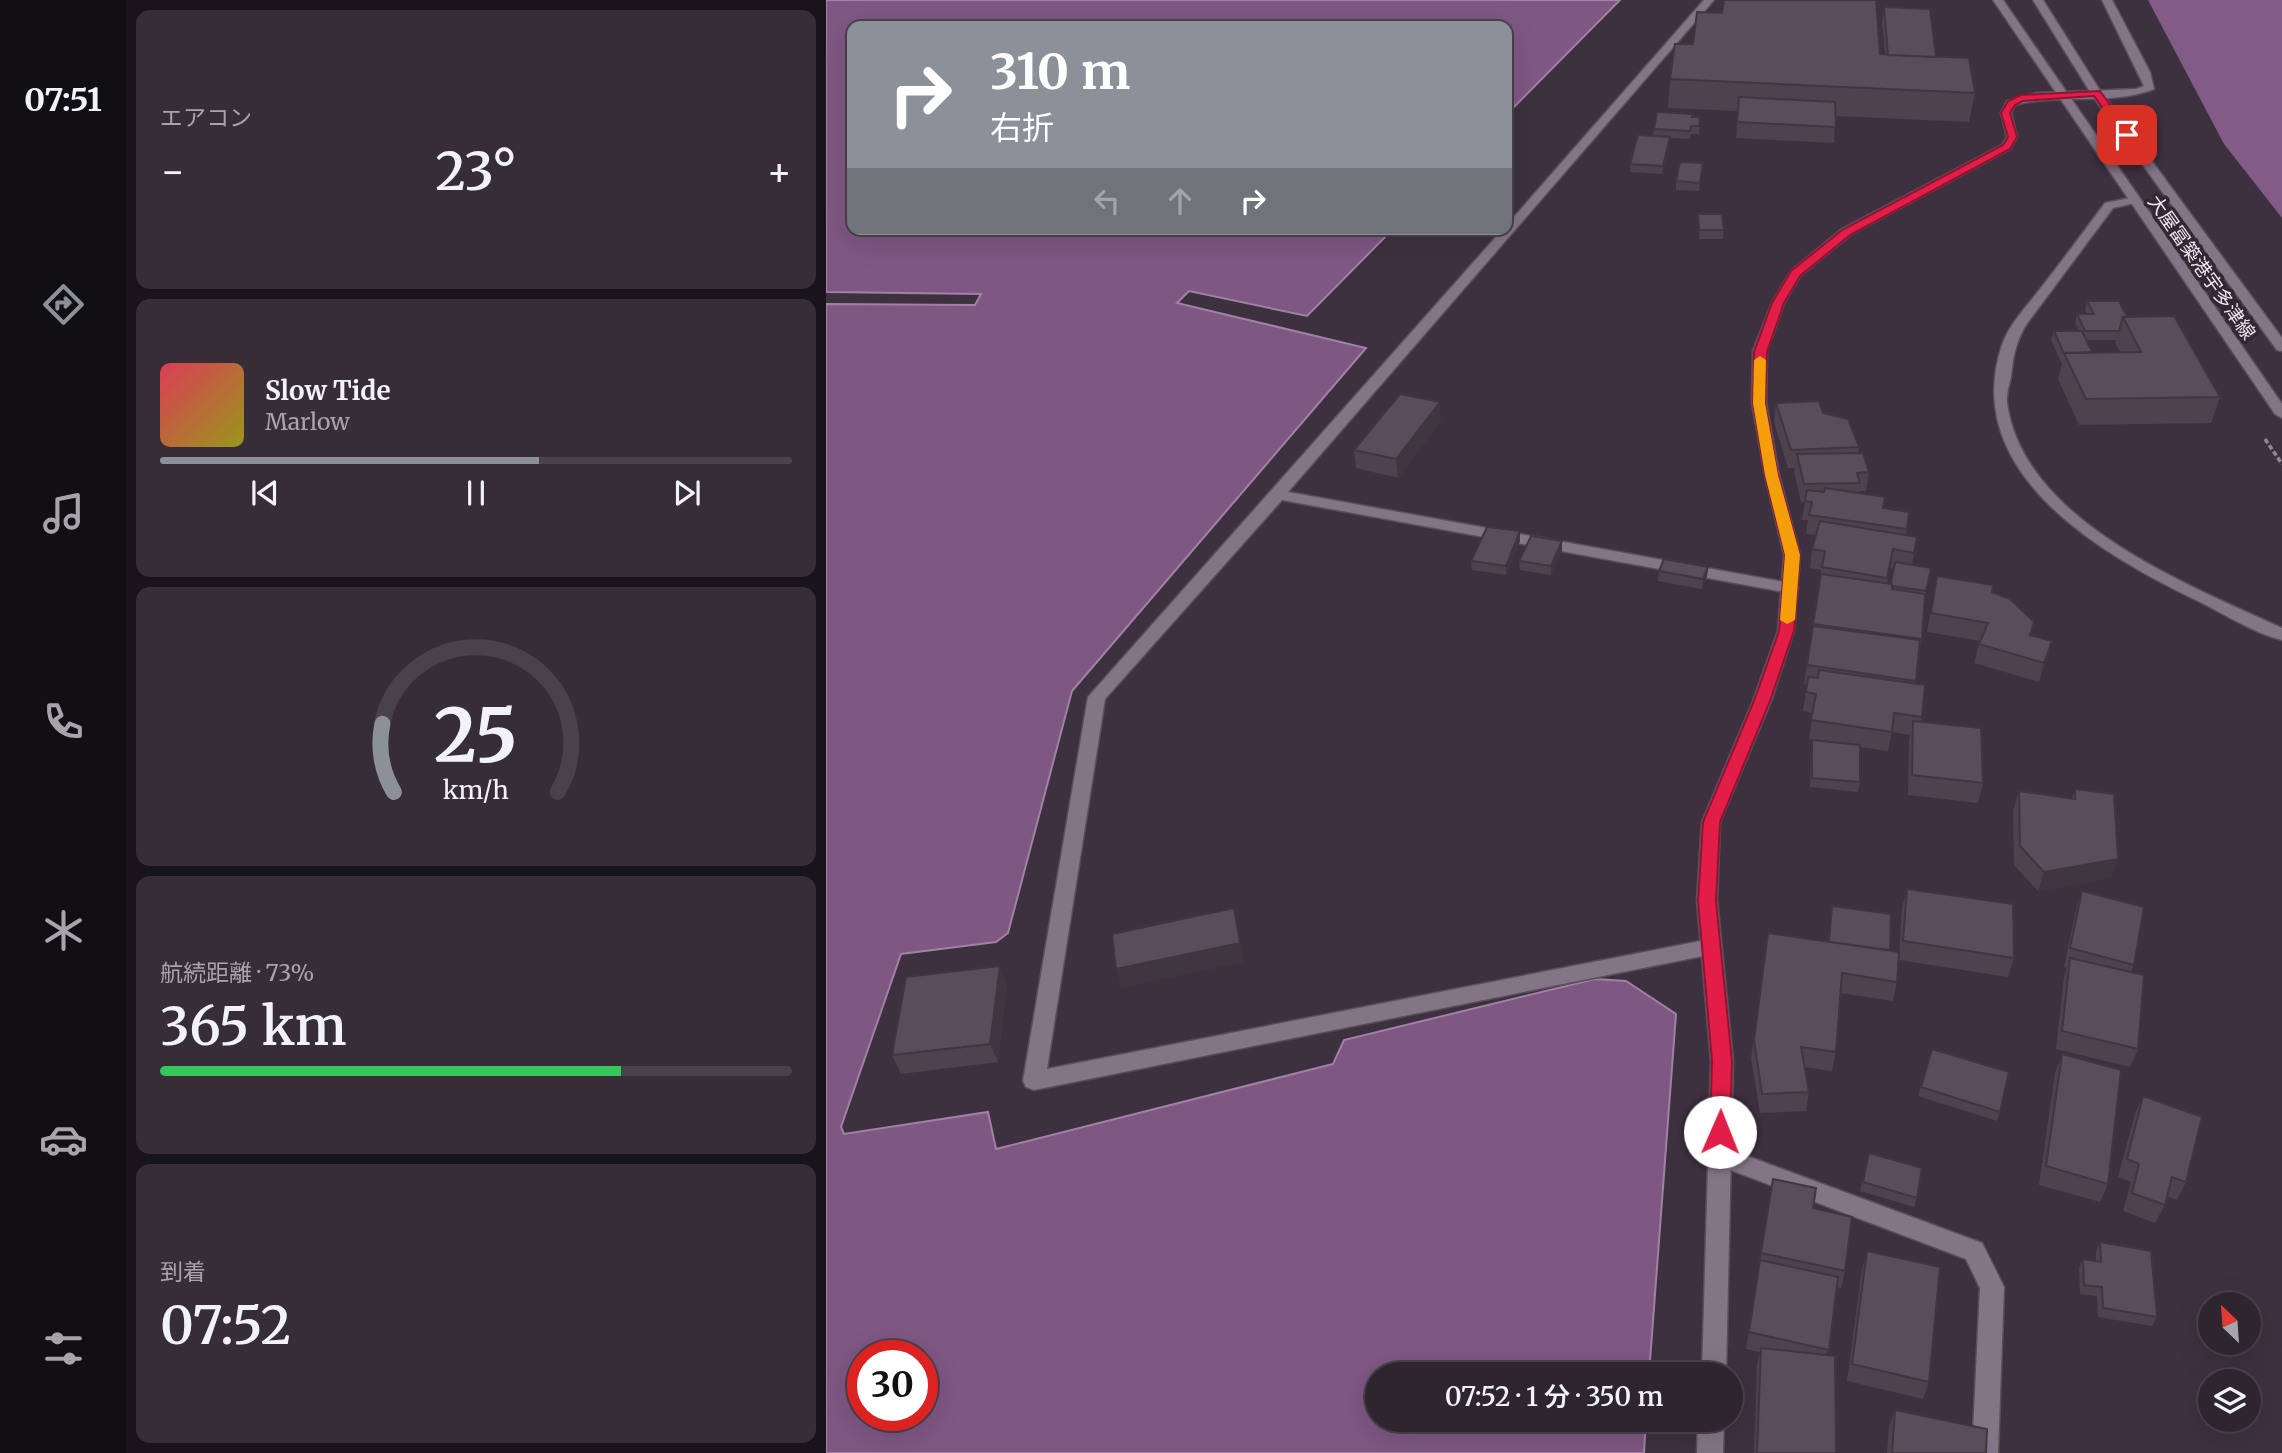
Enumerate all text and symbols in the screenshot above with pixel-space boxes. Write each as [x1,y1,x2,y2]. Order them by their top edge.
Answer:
text: 310 m [990,41,1130,102]
icon: right [875,49,966,140]
text: 07:51 [24,80,102,120]
text: エアコン [160,103,252,132]
pin [2097,105,2157,165]
text: 右折 [990,108,1054,148]
icon: arrive [2108,116,2146,154]
text: 23° [435,139,517,204]
text: − [160,148,185,195]
text: + [767,148,792,195]
icon: left [1088,182,1126,220]
icon: ahead [1161,182,1199,220]
icon: right [1234,182,1272,220]
street label: 大屋冨築港宇多津線 [2143,190,2261,344]
icon: directions [39,280,88,329]
text: Slow Tide [265,374,391,407]
text: Marlow [265,407,350,436]
icon: previous [246,474,284,512]
icon: pause [457,474,495,512]
icon: next [668,474,706,512]
icon: music [39,489,88,538]
text: 25 [434,691,518,783]
icon: phone [39,697,88,746]
text: km/h [443,774,509,806]
icon: climate [39,906,88,955]
text: 航続距離 · 73% [160,958,314,987]
text: 365 km [160,994,347,1059]
position arrow [1683,1095,1757,1169]
icon: car [39,1115,88,1164]
text: 到着 [160,1257,206,1286]
north arrow [2198,1292,2261,1354]
map controls [2198,1292,2261,1432]
text: 07:52 [160,1293,291,1358]
icon: filters [39,1324,88,1373]
speed limit sign: 30 [847,1340,938,1431]
button: layers [2198,1369,2261,1432]
text: 07:52 · 1 分 · 350 m [1445,1380,1663,1413]

